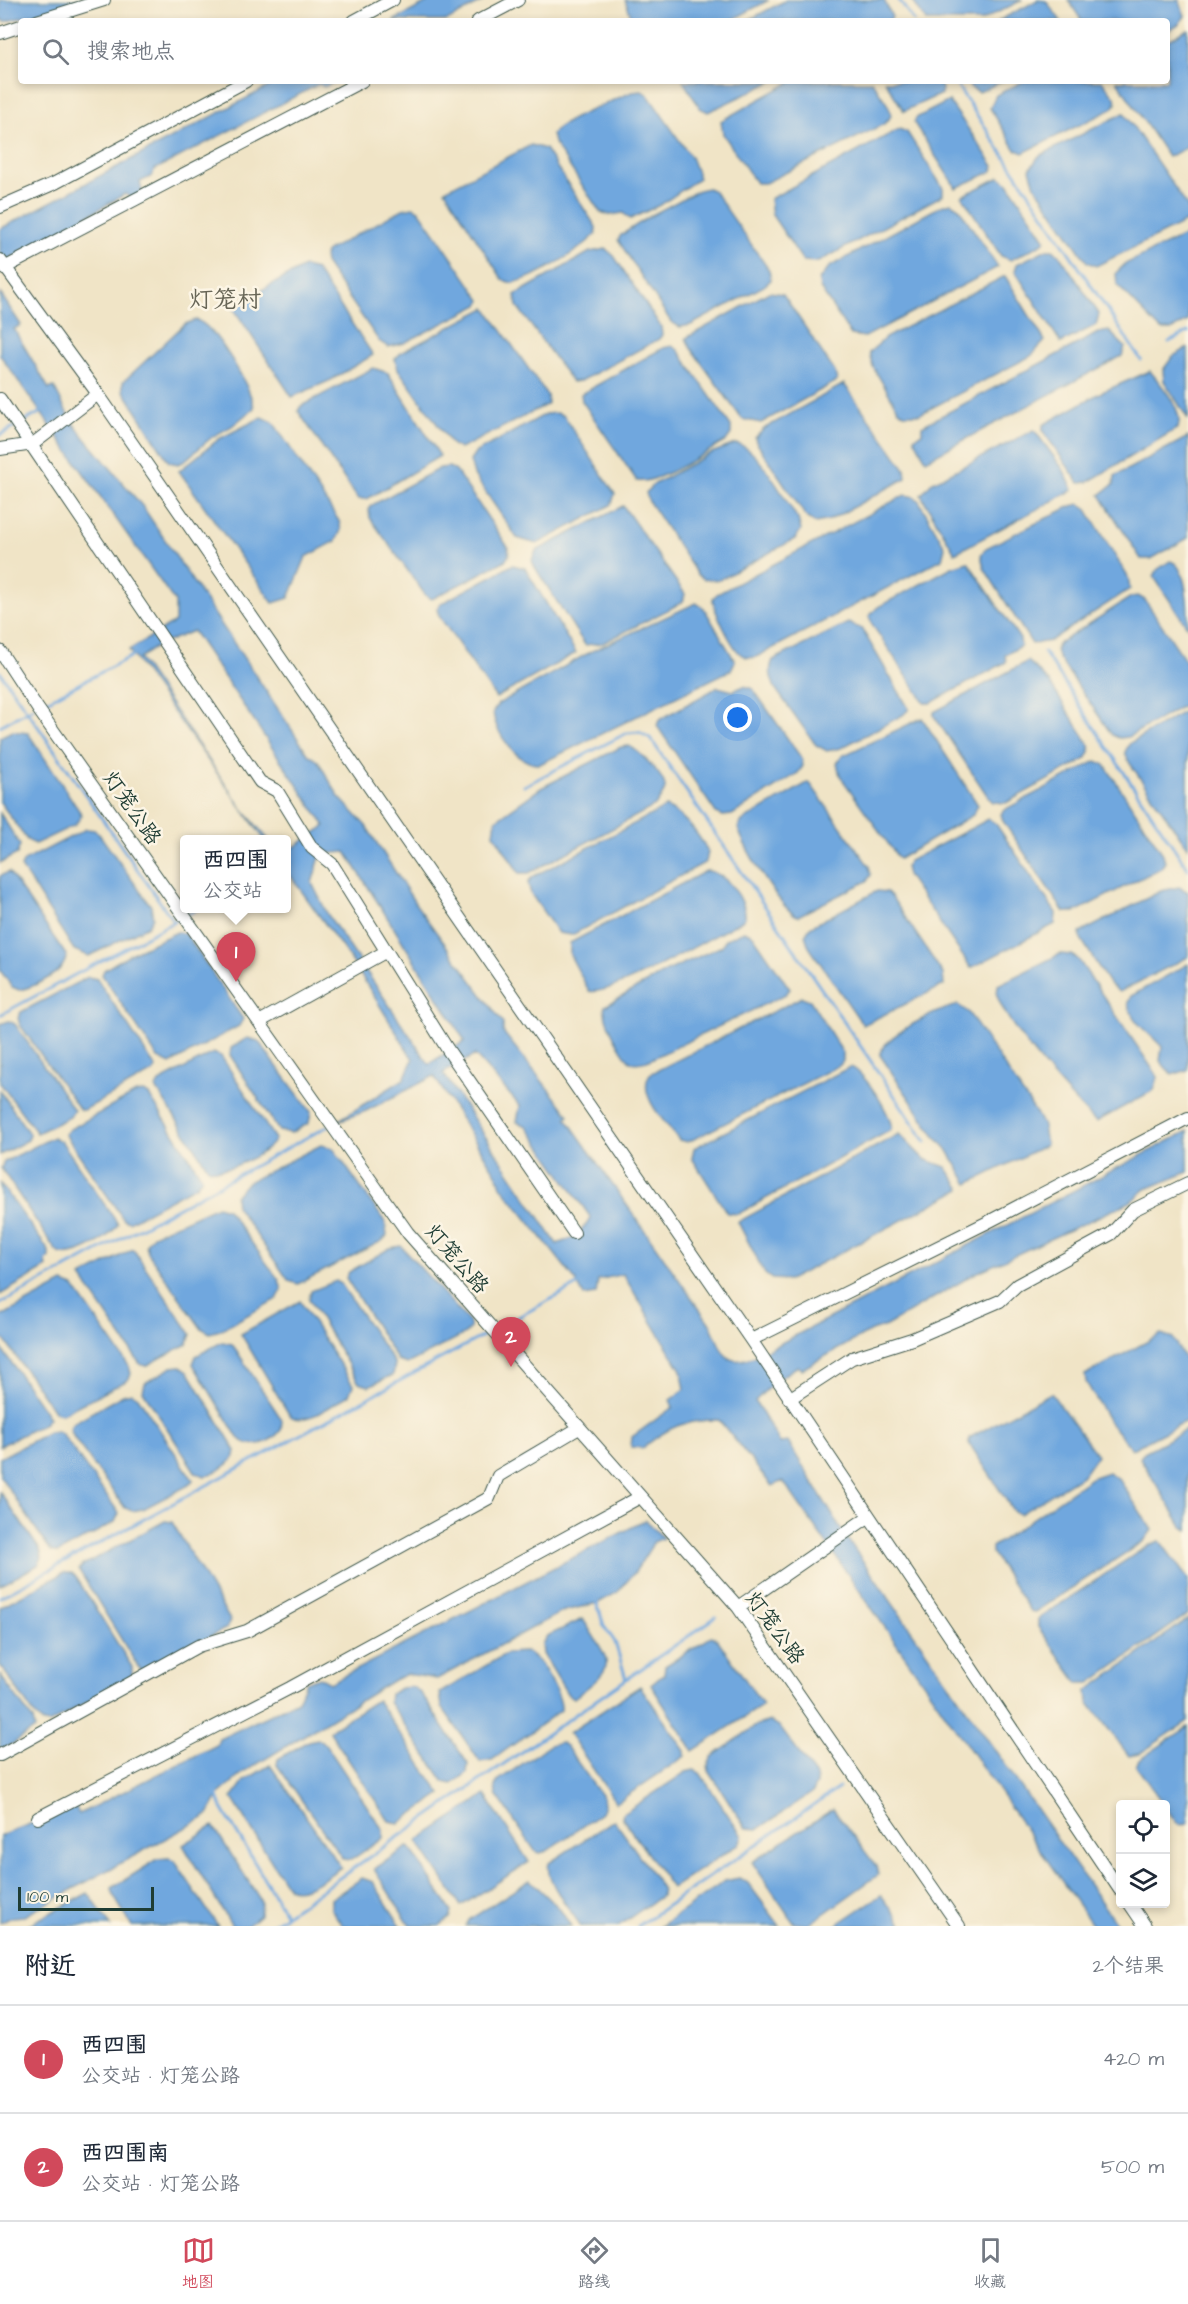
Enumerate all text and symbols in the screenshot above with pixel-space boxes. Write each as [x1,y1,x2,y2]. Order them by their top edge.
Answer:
search box [18,18,1170,84]
icon: search [39,35,72,68]
text: 搜索地点 [87,36,175,67]
district label: 灯笼村 [189,283,261,317]
your location [723,703,752,732]
street label: 灯笼公路 [96,765,168,851]
popup [180,835,291,913]
text: 西四围 [202,845,269,876]
text: 公交站 [202,877,262,905]
pin: 1 [216,932,256,982]
street label: 灯笼公路 [419,1218,495,1300]
pin: 2 [492,1318,530,1367]
street label: 灯笼公路 [739,1585,811,1671]
map controls [1116,1800,1170,1908]
button: locate [1116,1800,1170,1854]
button: layers [1116,1854,1170,1908]
scale bar [18,1884,154,1912]
text: 100 m [27,1886,68,1908]
text: 附近 [24,1948,76,1984]
text: 2个结果 [1093,1952,1164,1980]
text: 西四围 [81,2030,147,2061]
text: 1 [42,2045,45,2073]
text: 420 m [1103,2045,1164,2073]
text: 公交站 · 灯笼公路 [81,2062,240,2090]
text: 西四围南 [81,2138,169,2169]
text: 2 [38,2153,49,2181]
text: 500 m [1101,2153,1164,2181]
text: 公交站 · 灯笼公路 [81,2170,240,2198]
tab: 地图 [182,2234,215,2293]
tab: 路线 [578,2234,611,2293]
tab: 收藏 [974,2234,1007,2293]

